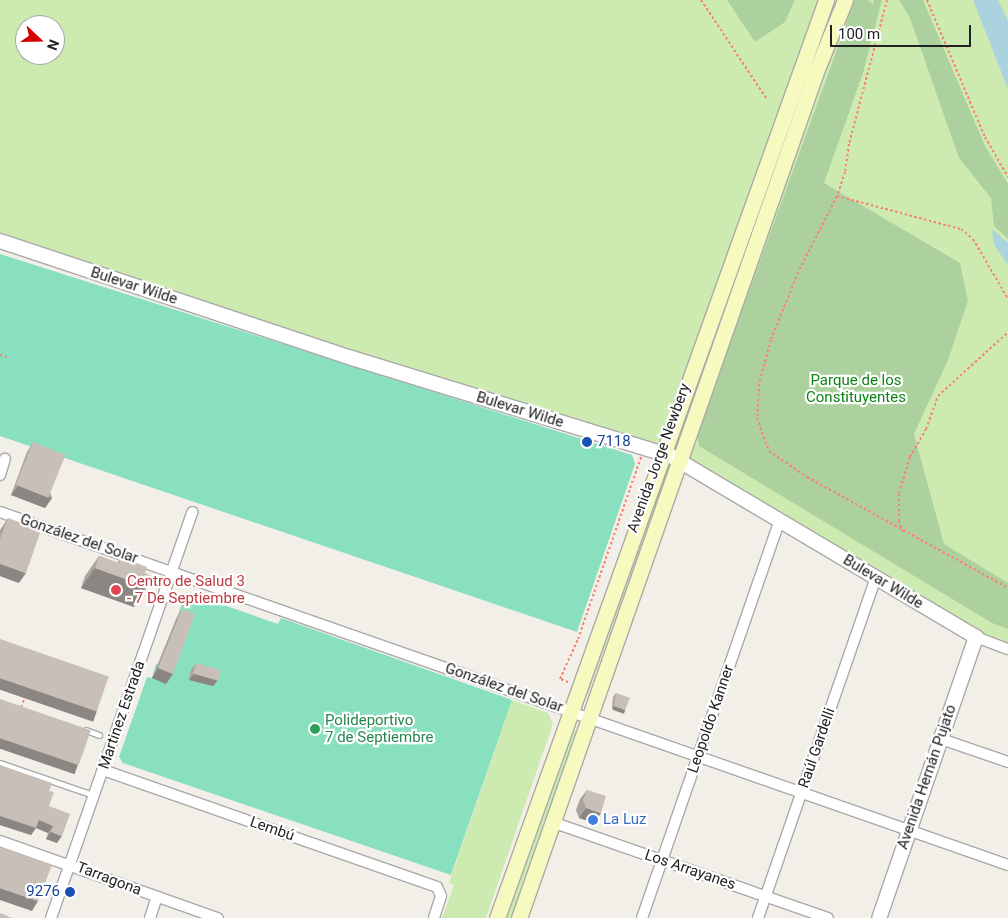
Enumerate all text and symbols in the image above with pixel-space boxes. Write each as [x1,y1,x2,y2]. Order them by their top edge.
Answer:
north arrow [15,15,65,65]
scale bar [833,15,974,47]
text: 100 m [838,25,880,43]
text: N [44,38,62,52]
street label: Bulevar Wilde [88,263,180,309]
park label: Parque de los Constituyentes [806,371,906,406]
street label: Avenida Jorge Newbery [624,381,694,535]
street label: Bulevar Wilde [474,388,566,432]
place label: 7118 [597,433,631,451]
marker: 7118 [581,436,593,448]
street label: González del Solar [18,510,140,568]
street label: Bulevar Wilde [840,551,926,613]
place label: Centro de Salud 3 - 7 De Septiembre [127,572,245,607]
marker: Centro de Salud 3 - 7 De Septiembre [109,583,123,597]
street label: Martinez Estrada [95,658,149,772]
street label: González del Solar [443,659,565,717]
street label: Leopoldo Kanner [684,663,738,775]
street label: Avenida Hernán Pujato [894,702,960,852]
street label: Raúl Gardelli [795,705,839,791]
place label: Polideportivo 7 de Septiembre [325,711,434,746]
marker: Polideportivo 7 de Septiembre [309,723,321,735]
place label: La Luz [603,811,646,829]
street label: Lembú [247,813,297,845]
marker: La Luz [587,814,599,826]
street label: Los Arrayanes [642,846,738,894]
street label: Tarragona [74,858,144,900]
place label: 9276 [26,883,60,901]
marker: 9276 [64,886,76,898]

